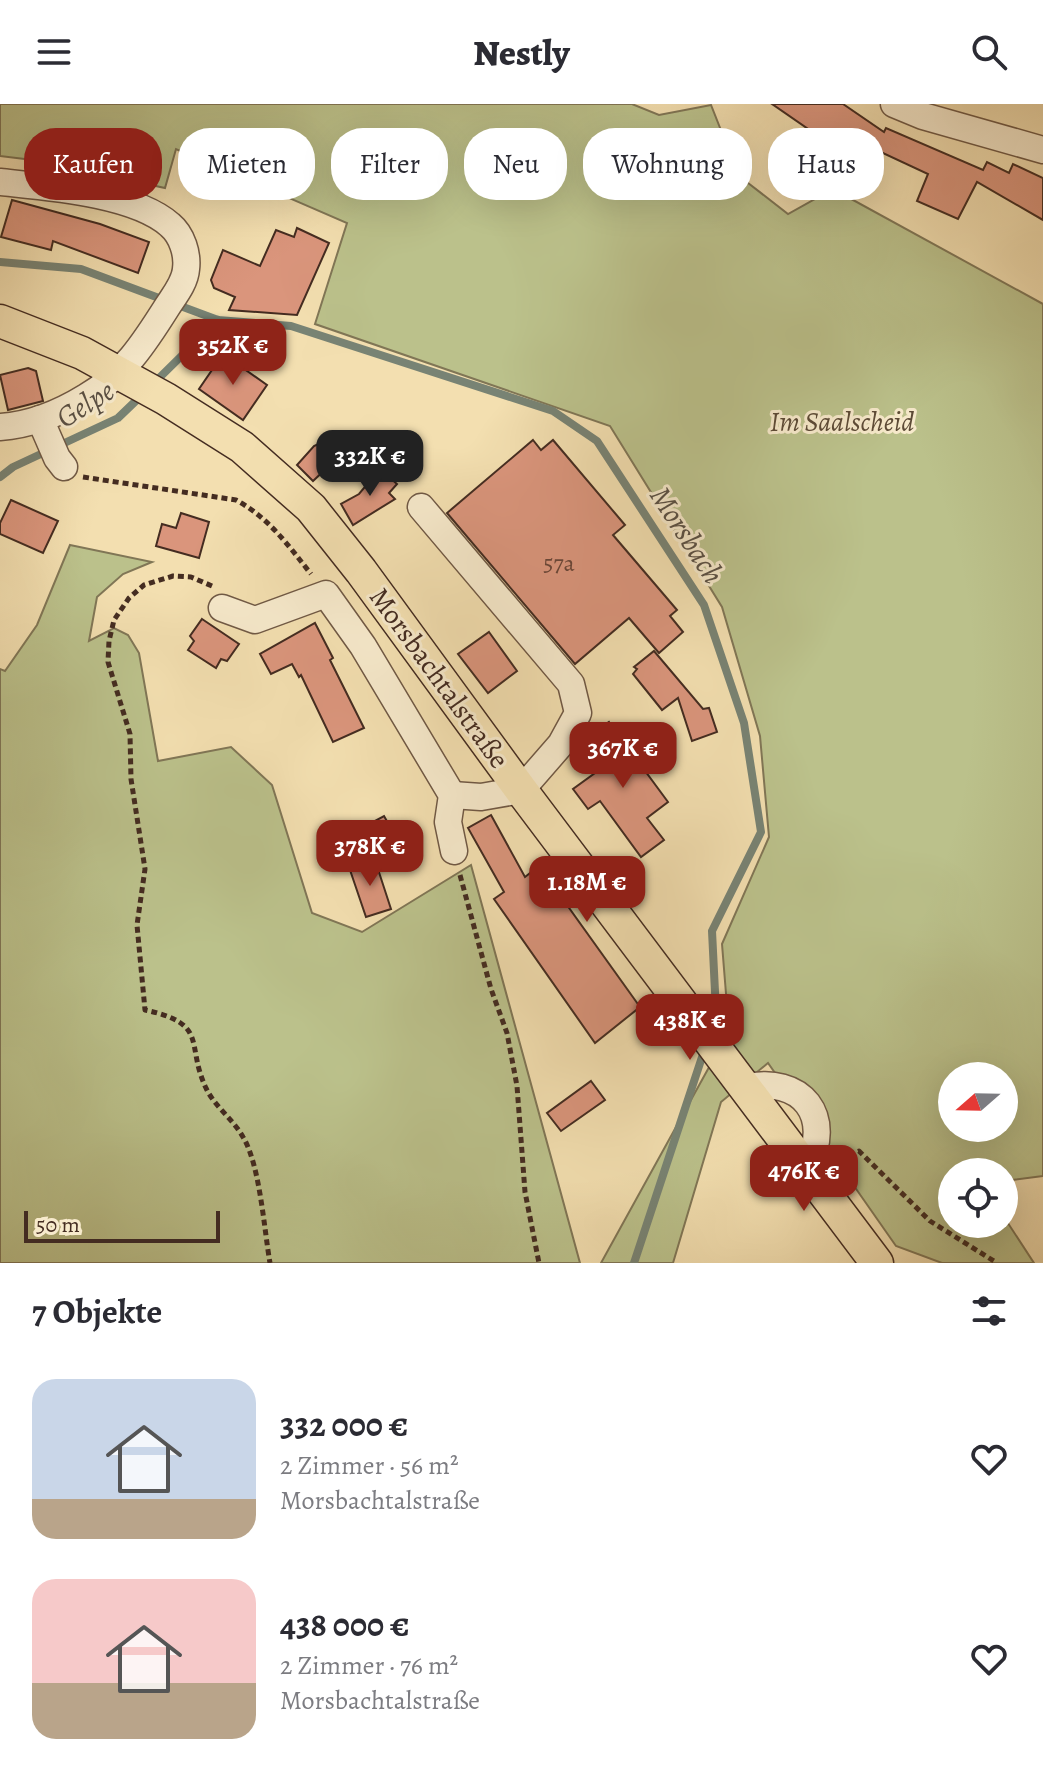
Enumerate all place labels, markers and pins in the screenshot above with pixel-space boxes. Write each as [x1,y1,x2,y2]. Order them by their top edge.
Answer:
pin: 352K € [168,319,298,387]
pin: 332K € [305,430,435,498]
pin: 367K € [558,722,688,790]
pin: 378K € [305,820,435,888]
pin: 1.18M € [513,856,661,924]
pin: 438K € [625,994,755,1062]
pin: 476K € [739,1145,869,1213]

